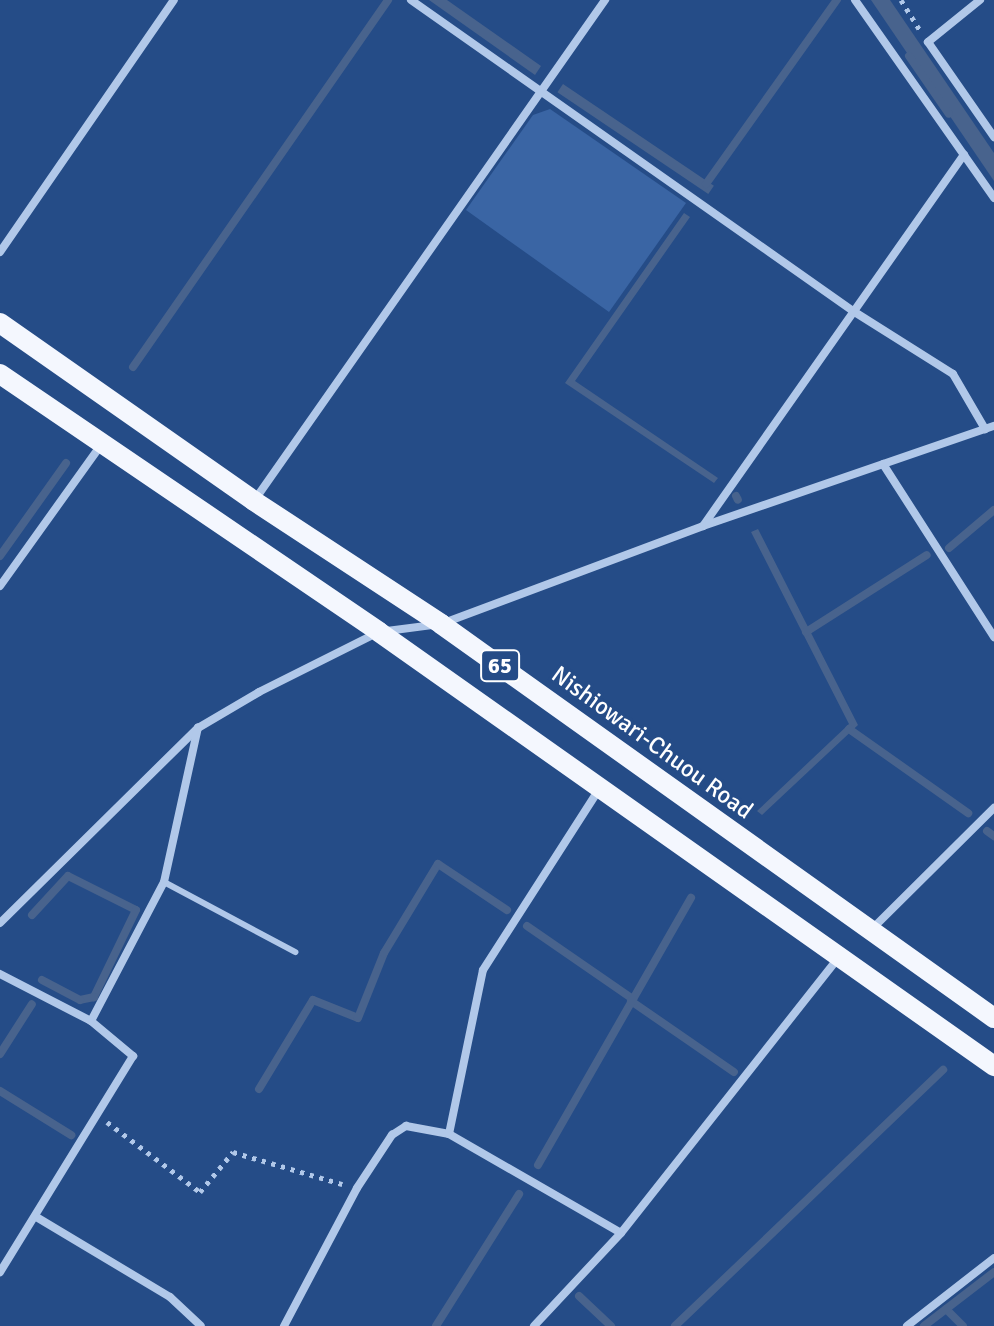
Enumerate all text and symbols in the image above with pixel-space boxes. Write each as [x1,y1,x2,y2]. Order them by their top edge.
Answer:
road number: 65 [480,648,520,684]
street label: Nishiowari-Chuou Road [546,660,758,826]

